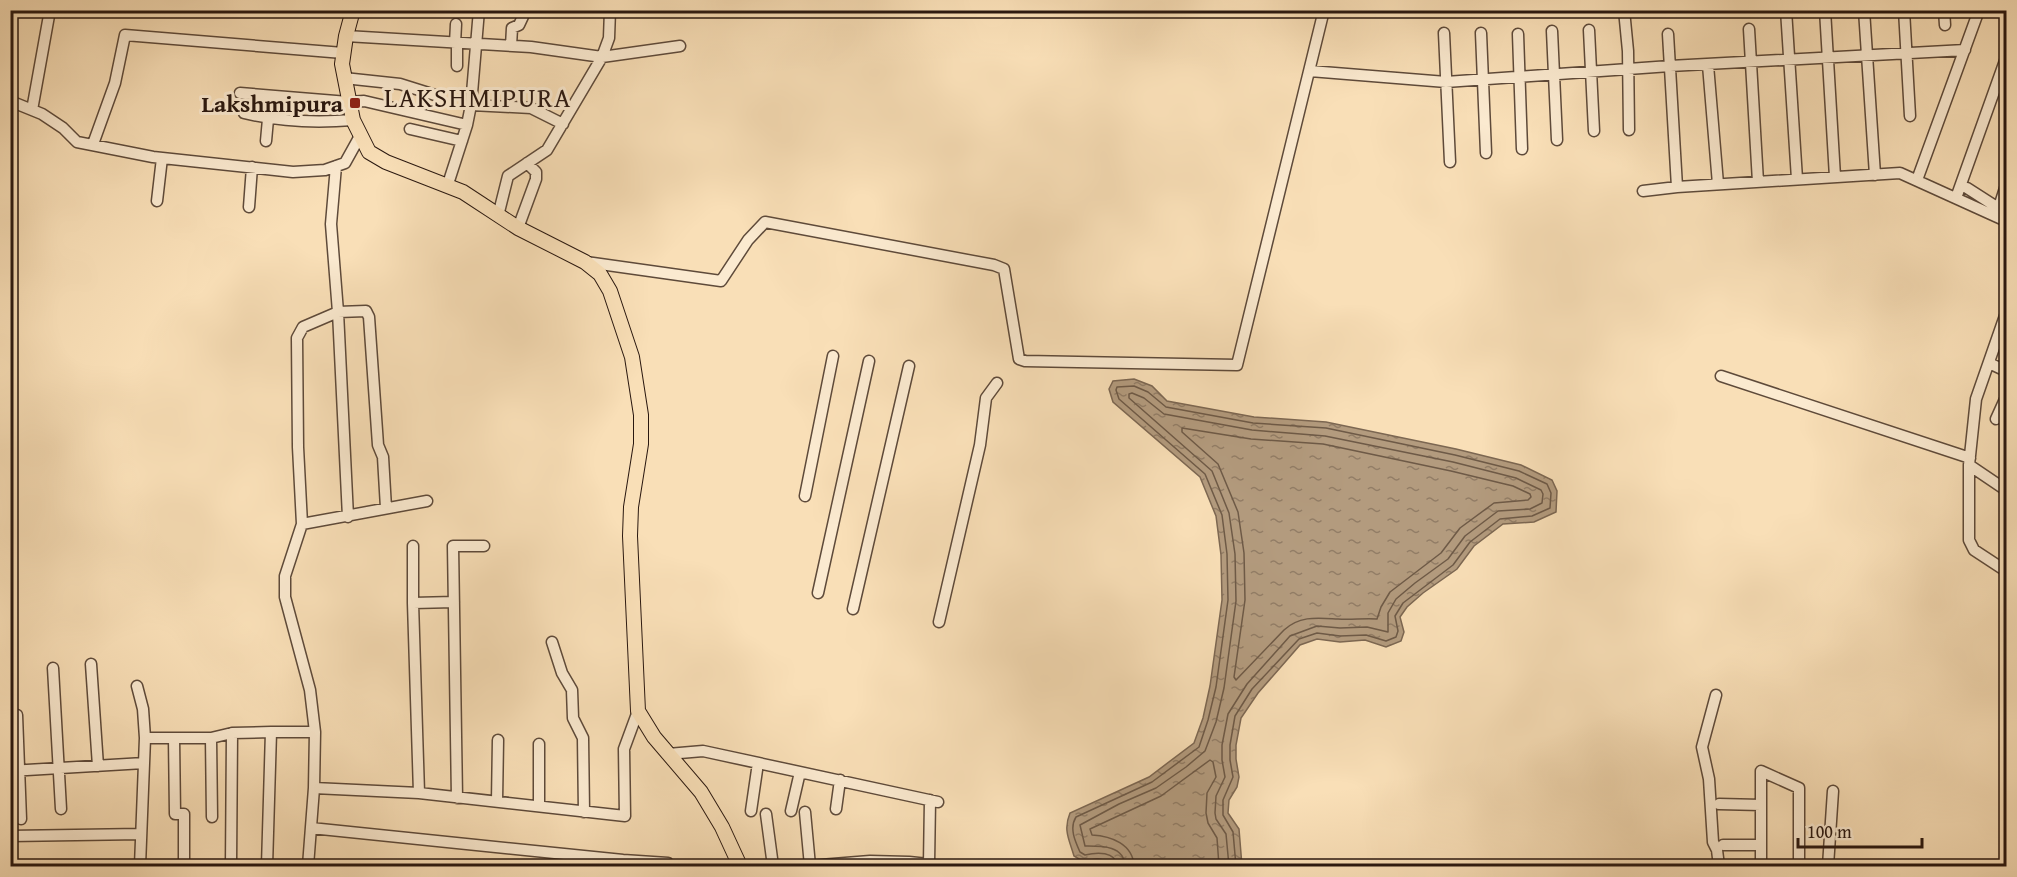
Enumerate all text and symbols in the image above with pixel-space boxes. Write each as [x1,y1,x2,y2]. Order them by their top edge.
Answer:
district label: LAKSHMIPURA [384,77,572,117]
place label: Lakshmipura [202,86,344,121]
marker: Lakshmipura [348,96,362,110]
scale bar [1798,811,1922,849]
text: 100 m [1807,818,1852,845]

